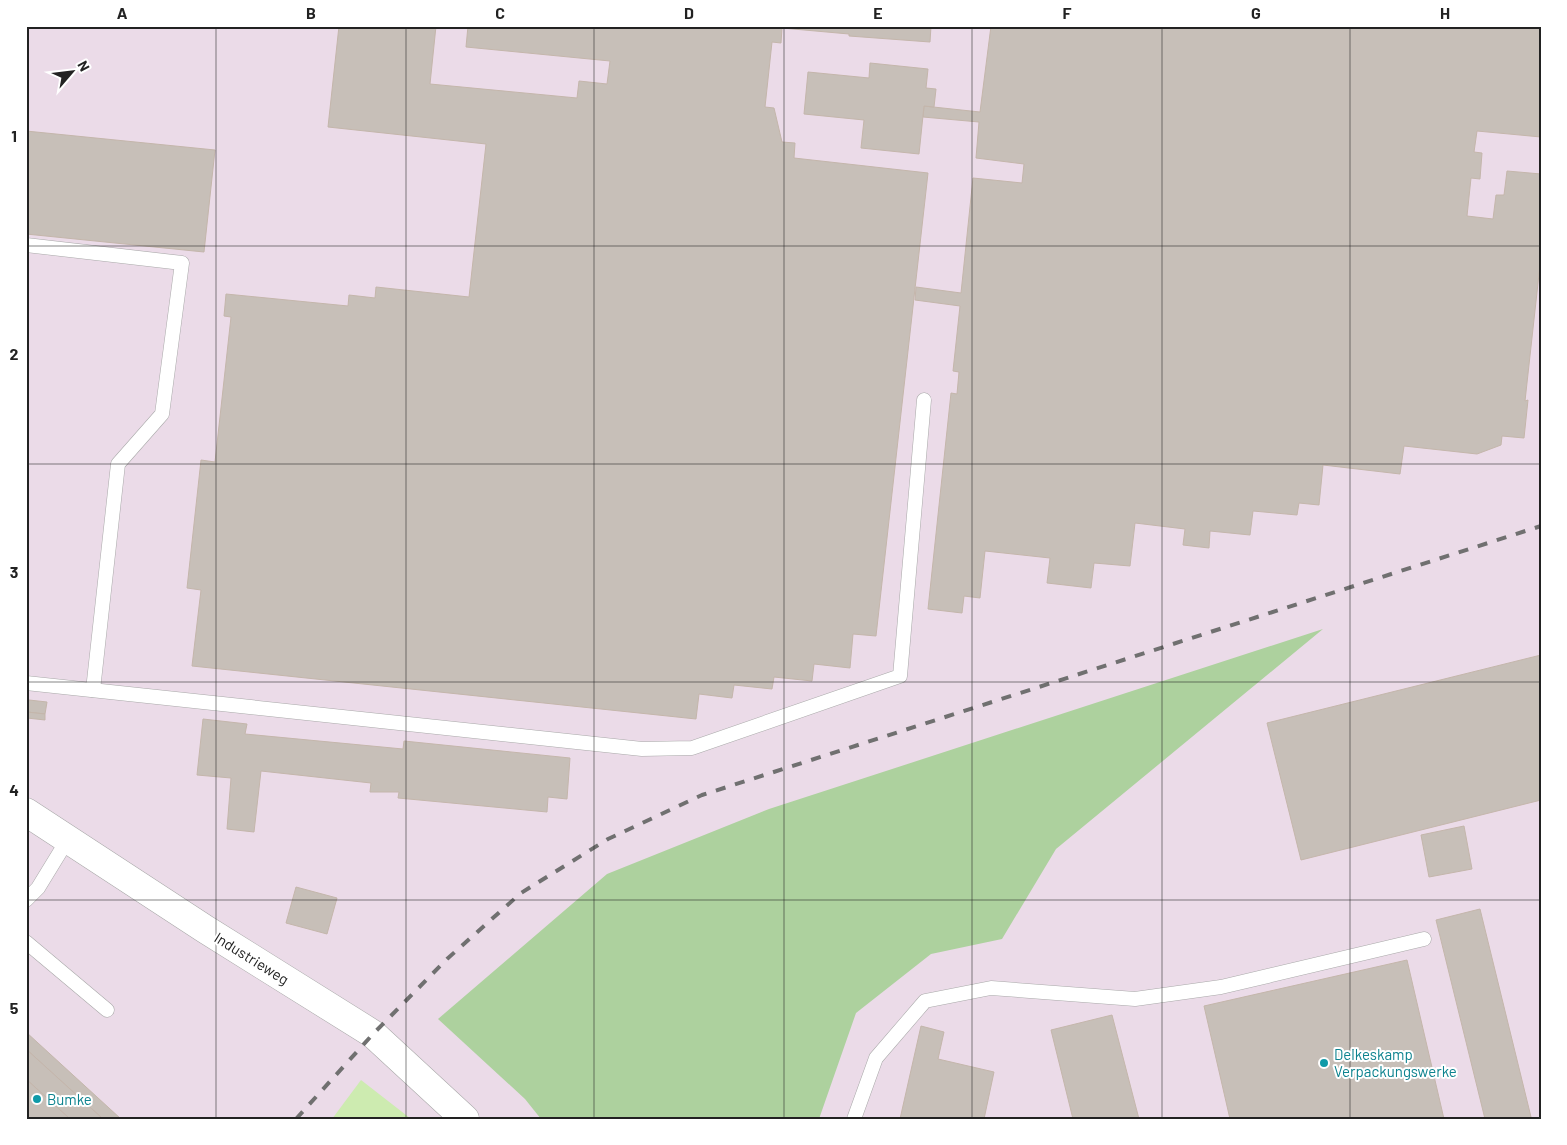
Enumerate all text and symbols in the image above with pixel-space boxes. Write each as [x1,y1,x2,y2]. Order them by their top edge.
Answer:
text: A [117,3,128,22]
text: B [306,3,316,22]
text: C [495,3,505,22]
text: D [684,3,694,22]
text: E [873,3,883,22]
text: F [1063,3,1072,22]
text: G [1251,3,1261,22]
text: H [1440,3,1450,22]
north arrow [48,48,98,98]
text: N [74,58,94,74]
text: 1 [11,126,17,145]
text: 2 [10,344,19,363]
text: 3 [10,562,18,581]
text: 4 [9,780,19,799]
street label: Industrieweg [211,928,293,988]
text: 5 [10,998,19,1017]
place label: Delkeskamp Verpackungswerke [1334,1045,1457,1080]
marker: Delkeskamp Verpackungswerke [1318,1057,1330,1069]
place label: Bumke [47,1090,92,1108]
marker: Bumke [31,1093,43,1105]

